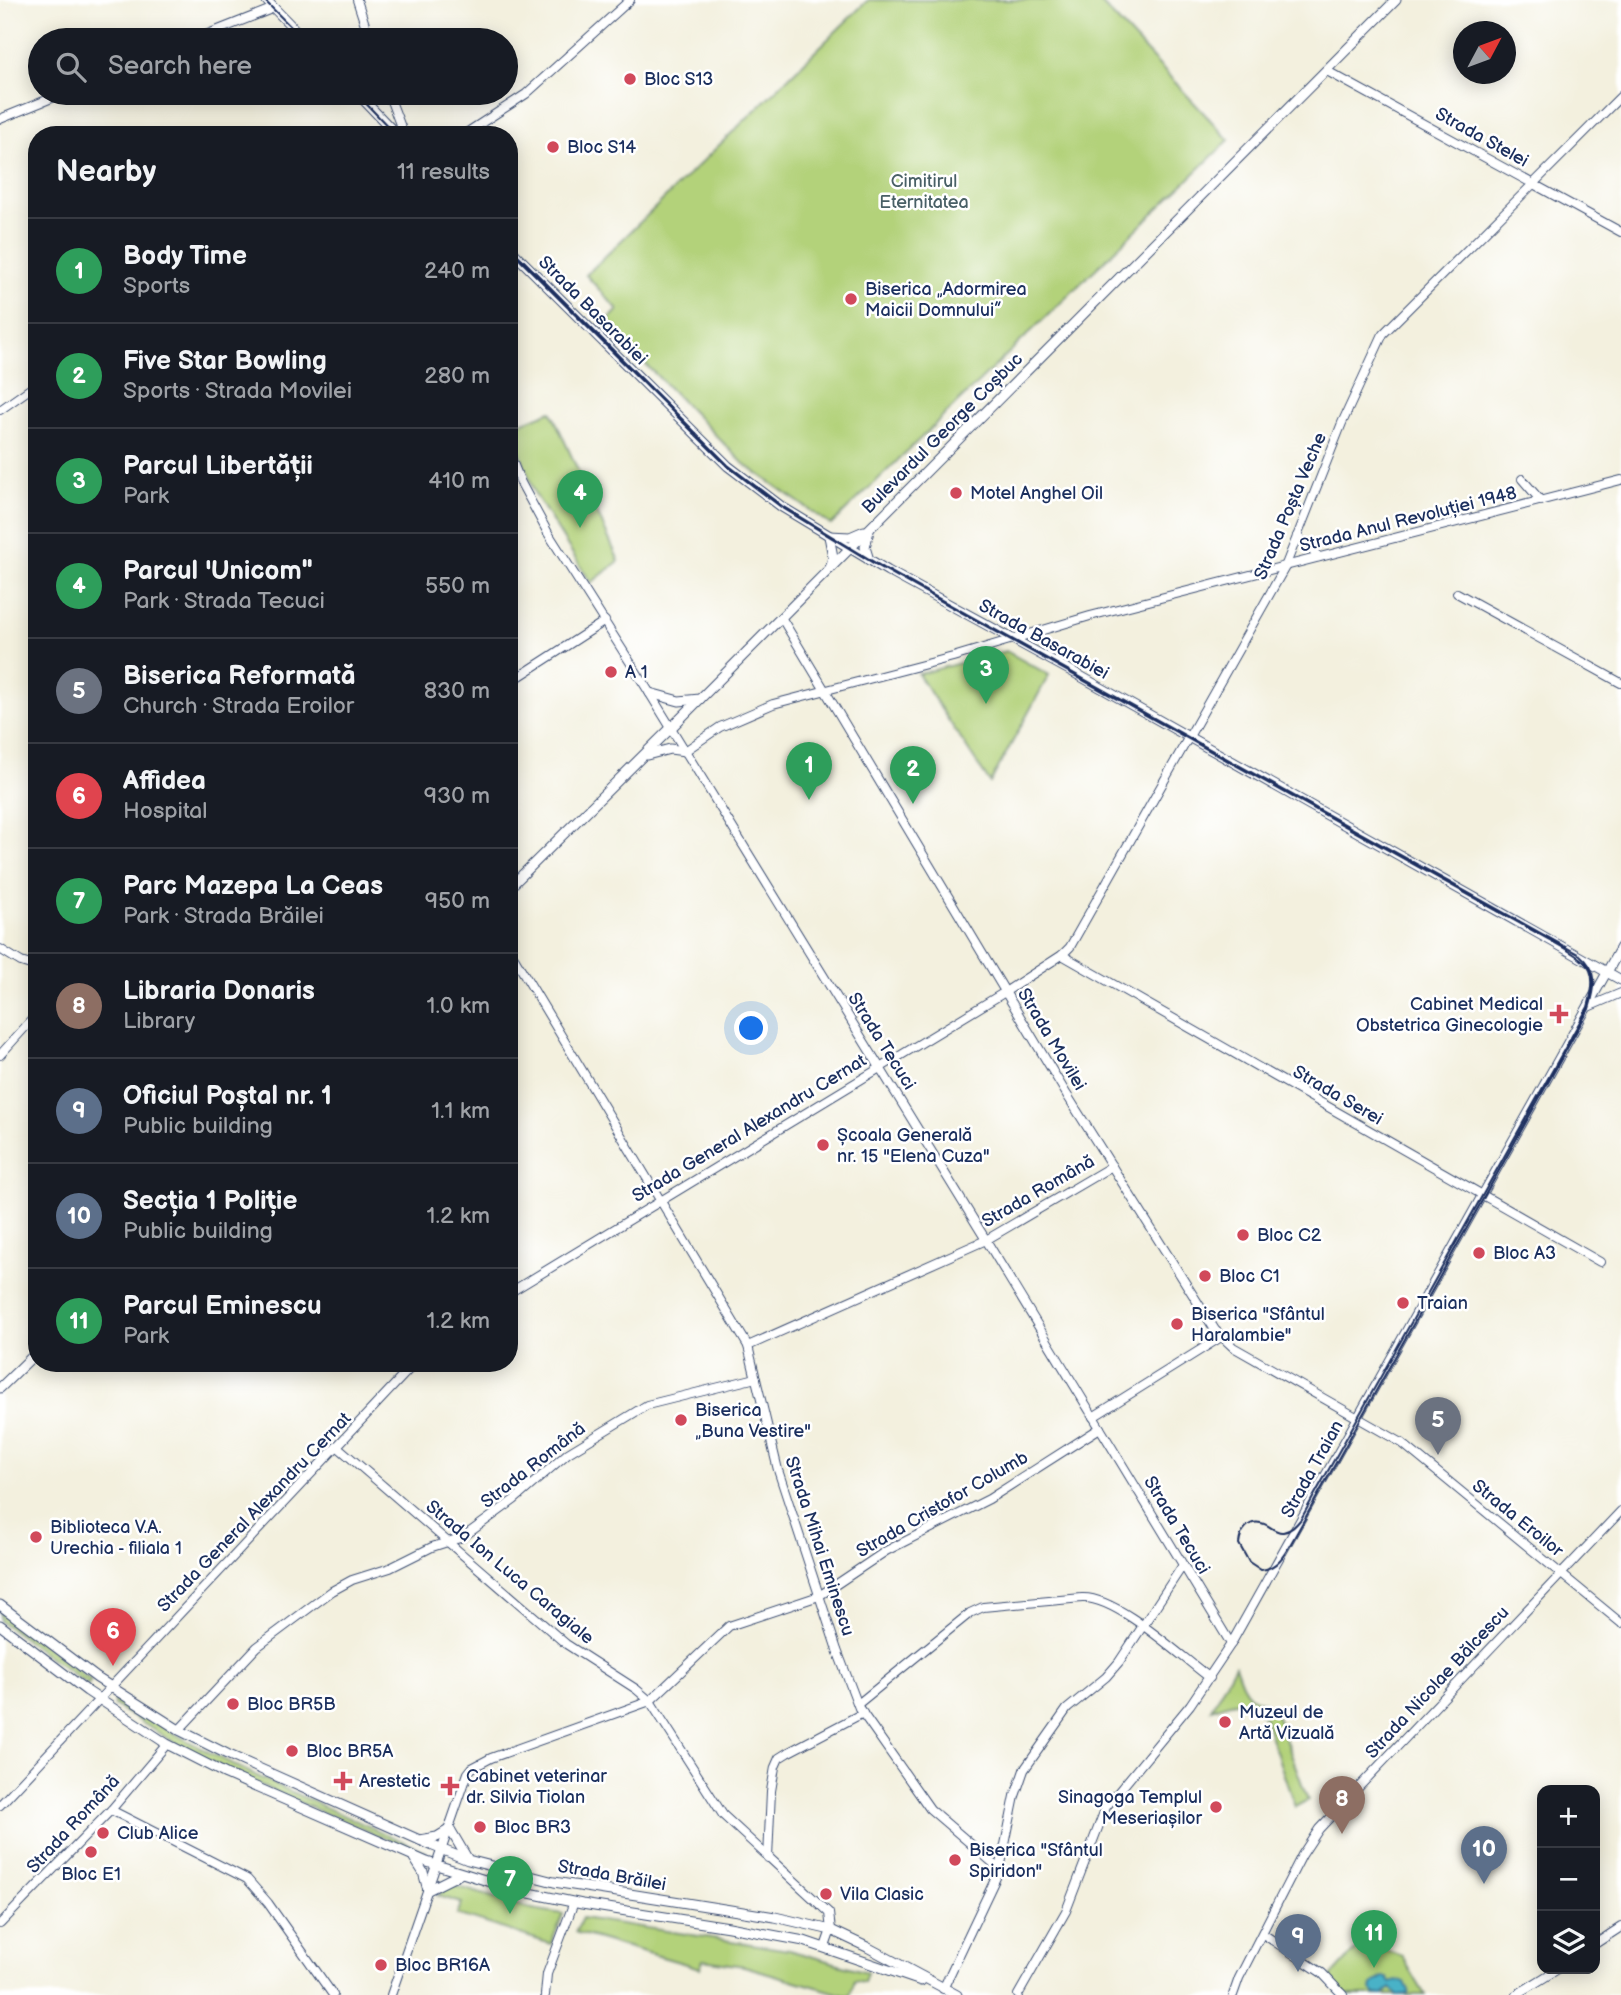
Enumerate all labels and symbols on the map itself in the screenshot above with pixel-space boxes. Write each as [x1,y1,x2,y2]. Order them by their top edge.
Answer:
north arrow [1453,21,1516,84]
place label: Bloc S13 [644,69,713,90]
marker: Bloc S13 [622,71,638,87]
street label: Strada Stelei [1432,103,1532,172]
place label: Bloc S14 [567,137,636,158]
marker: Bloc S14 [545,139,561,155]
park label: Cimitirul Eternitatea [879,171,969,213]
street label: Strada Basarabiei [534,252,651,369]
place label: Biserica „Adormirea Maicii Domnului” [865,279,1027,321]
marker: Biserica „Adormirea Maicii Domnului” [843,291,859,307]
street label: Bulevardul George Coșbuc [858,349,1027,518]
street label: Strada Poșta Veche [1250,429,1331,583]
pin: 4 [557,470,603,528]
street label: Strada Anul Revoluției 1948 [1297,482,1519,557]
place label: Motel Anghel Oil [970,483,1103,504]
marker: Motel Anghel Oil [948,485,964,501]
street label: Strada Basarabiei [975,595,1112,684]
pin: 3 [963,646,1009,704]
place label: A 1 [625,662,648,683]
marker: A 1 [603,664,619,680]
pin: 1 [786,742,832,800]
pin: 2 [890,746,936,804]
street label: Strada Movilei [1013,984,1090,1094]
street label: Strada Tecuci [843,989,920,1094]
place label: Cabinet Medical Obstetrica Ginecologie [1356,994,1543,1036]
marker: Cabinet Medical Obstetrica Ginecologie [1549,1004,1569,1024]
your location [734,1011,768,1045]
street label: Strada General Alexandru Cernat [628,1050,871,1207]
street label: Strada Serei [1289,1061,1386,1130]
place label: Școala Generală nr. 15 "Elena Cuza" [837,1125,990,1167]
marker: Școala Generală nr. 15 "Elena Cuza" [815,1137,831,1153]
street label: Strada Română [978,1151,1098,1232]
place label: Bloc C2 [1257,1225,1322,1246]
marker: Bloc C2 [1235,1227,1251,1243]
place label: Bloc A3 [1493,1243,1556,1264]
marker: Bloc A3 [1471,1245,1487,1261]
place label: Bloc C1 [1219,1266,1280,1287]
marker: Bloc C1 [1197,1268,1213,1284]
place label: Traian [1417,1293,1468,1314]
marker: Traian [1395,1295,1411,1311]
place label: Biserica "Sfântul Haralambie" [1191,1304,1325,1346]
marker: Biserica "Sfântul Haralambie" [1169,1316,1185,1332]
pin: 5 [1415,1397,1461,1455]
place label: Biserica „Buna Vestire" [695,1400,811,1442]
street label: Strada General Alexandru Cernat [153,1408,356,1617]
marker: Biserica „Buna Vestire" [673,1412,689,1428]
street label: Strada Traian [1277,1417,1348,1522]
street label: Strada Română [477,1418,590,1513]
street label: Strada Cristofor Columb [853,1447,1032,1562]
street label: Strada Mihai Eminescu [781,1454,858,1639]
street label: Strada Tecuci [1139,1472,1214,1578]
street label: Strada Eroilor [1468,1475,1568,1562]
street label: Strada Ion Luca Caragiale [422,1496,598,1649]
place label: Biblioteca V.A. Urechia - filiala 1 [50,1517,182,1559]
marker: Biblioteca V.A. Urechia - filiala 1 [28,1529,44,1545]
street label: Strada Nicolae Bălcescu [1361,1602,1513,1763]
pin: 6 [90,1608,136,1666]
place label: Bloc BR5B [247,1694,336,1715]
marker: Bloc BR5B [225,1696,241,1712]
place label: Muzeul de Artă Vizuală [1239,1702,1334,1744]
marker: Muzeul de Artă Vizuală [1217,1714,1233,1730]
place label: Bloc BR5A [306,1741,393,1762]
marker: Bloc BR5A [284,1743,300,1759]
place label: Cabinet veterinar dr. Silvia Tiolan [466,1766,607,1808]
street label: Strada Română [23,1771,124,1878]
marker: Arestetic [333,1771,353,1791]
place label: Arestetic [359,1771,431,1792]
marker: Cabinet veterinar dr. Silvia Tiolan [440,1776,460,1796]
pin: 8 [1319,1776,1365,1834]
place label: Sinagoga Templul Meseriașilor [1058,1787,1203,1829]
marker: Sinagoga Templul Meseriașilor [1208,1799,1224,1815]
place label: Bloc BR3 [494,1817,571,1838]
marker: Bloc BR3 [472,1819,488,1835]
place label: Club Alice [117,1823,199,1844]
marker: Club Alice [95,1825,111,1841]
pin: 10 [1461,1826,1507,1884]
place label: Biserica "Sfântul Spiridon" [969,1840,1103,1882]
marker: Bloc E1 [83,1844,99,1860]
marker: Biserica "Sfântul Spiridon" [947,1852,963,1868]
pin: 7 [487,1856,533,1914]
street label: Strada Brăilei [556,1856,668,1895]
place label: Bloc E1 [61,1864,121,1885]
place label: Vila Clasic [840,1884,924,1905]
marker: Vila Clasic [818,1886,834,1902]
pin: 11 [1351,1910,1397,1968]
pin: 9 [1275,1914,1321,1972]
place label: Bloc BR16A [395,1955,490,1976]
marker: Bloc BR16A [373,1957,389,1973]

